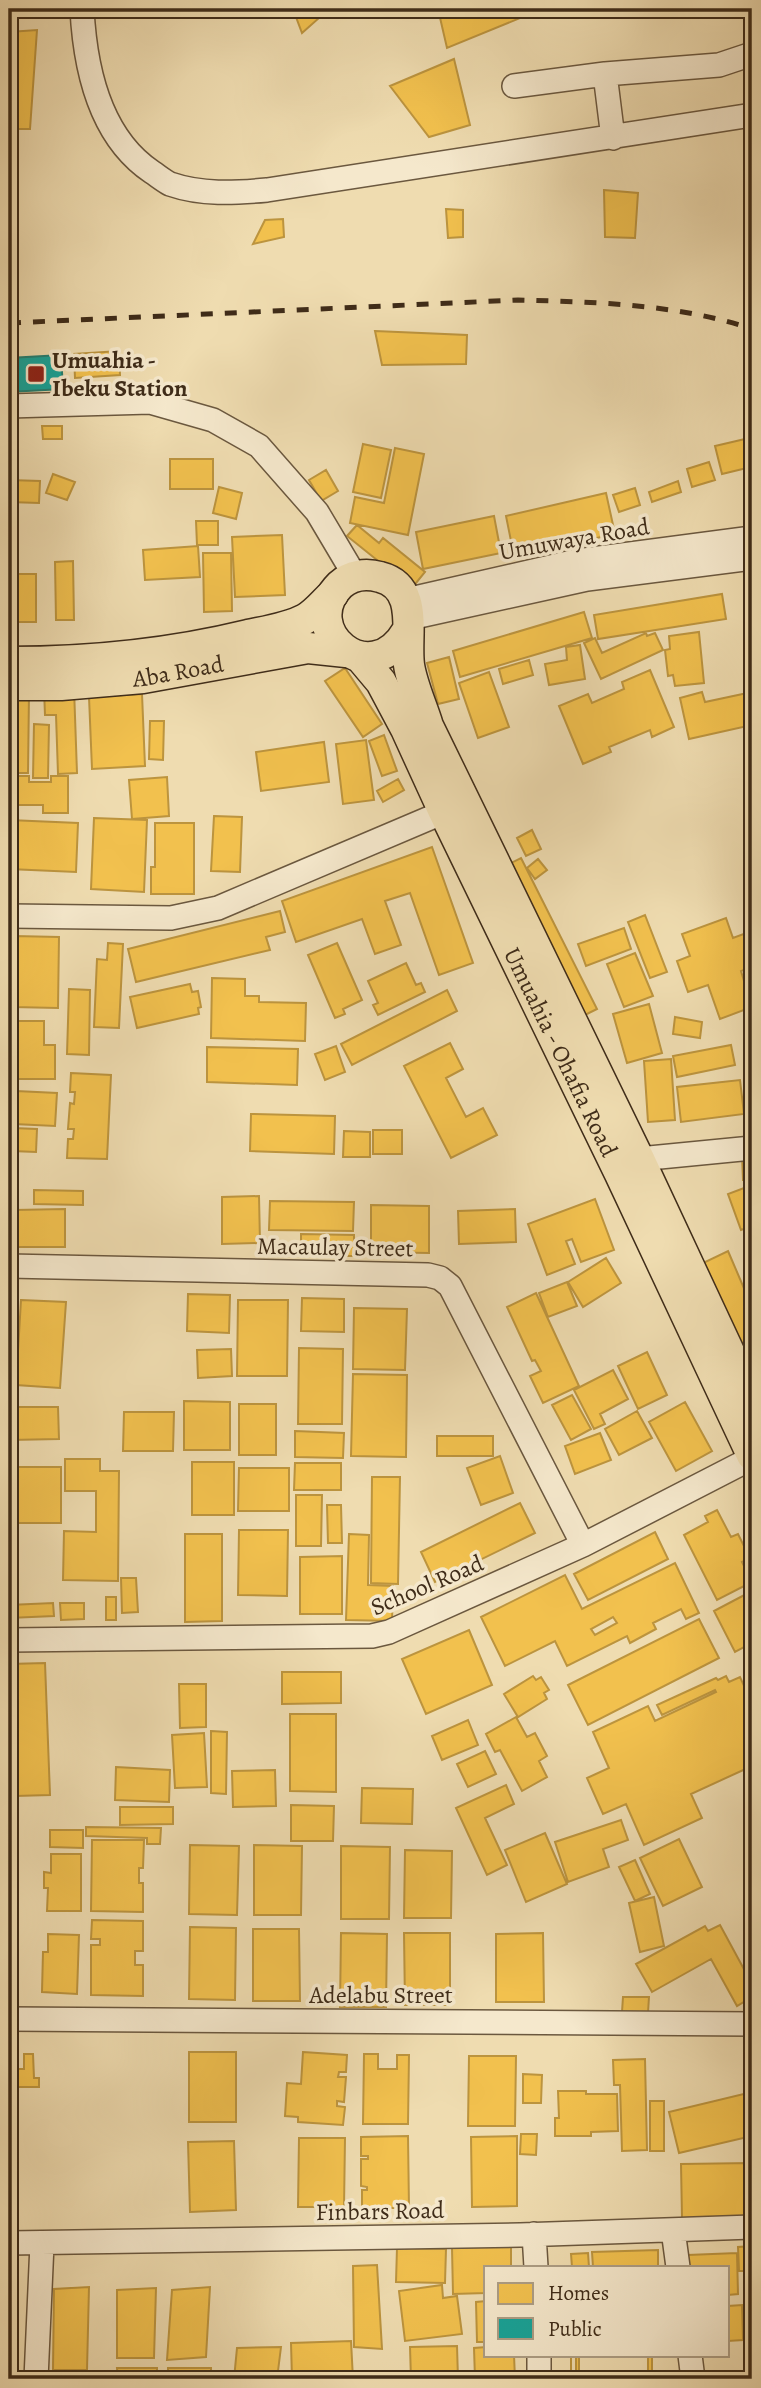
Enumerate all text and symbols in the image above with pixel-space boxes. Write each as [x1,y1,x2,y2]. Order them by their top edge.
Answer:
place label: Umuahia - Ibeku Station [52,344,188,404]
marker: Umuahia - Ibeku Station [26,364,46,384]
street label: Umuwaya Road [496,510,652,568]
street label: Aba Road [131,648,226,695]
street label: Umuahia - Ohafia Road [496,942,625,1162]
street label: Macaulay Street [257,1230,414,1264]
street label: School Road [366,1547,488,1623]
street label: Adelabu Street [308,1979,453,2011]
street label: Finbars Road [315,2194,445,2228]
legend [484,2266,730,2356]
text: Homes [548,2279,609,2307]
text: Public [548,2315,602,2343]

